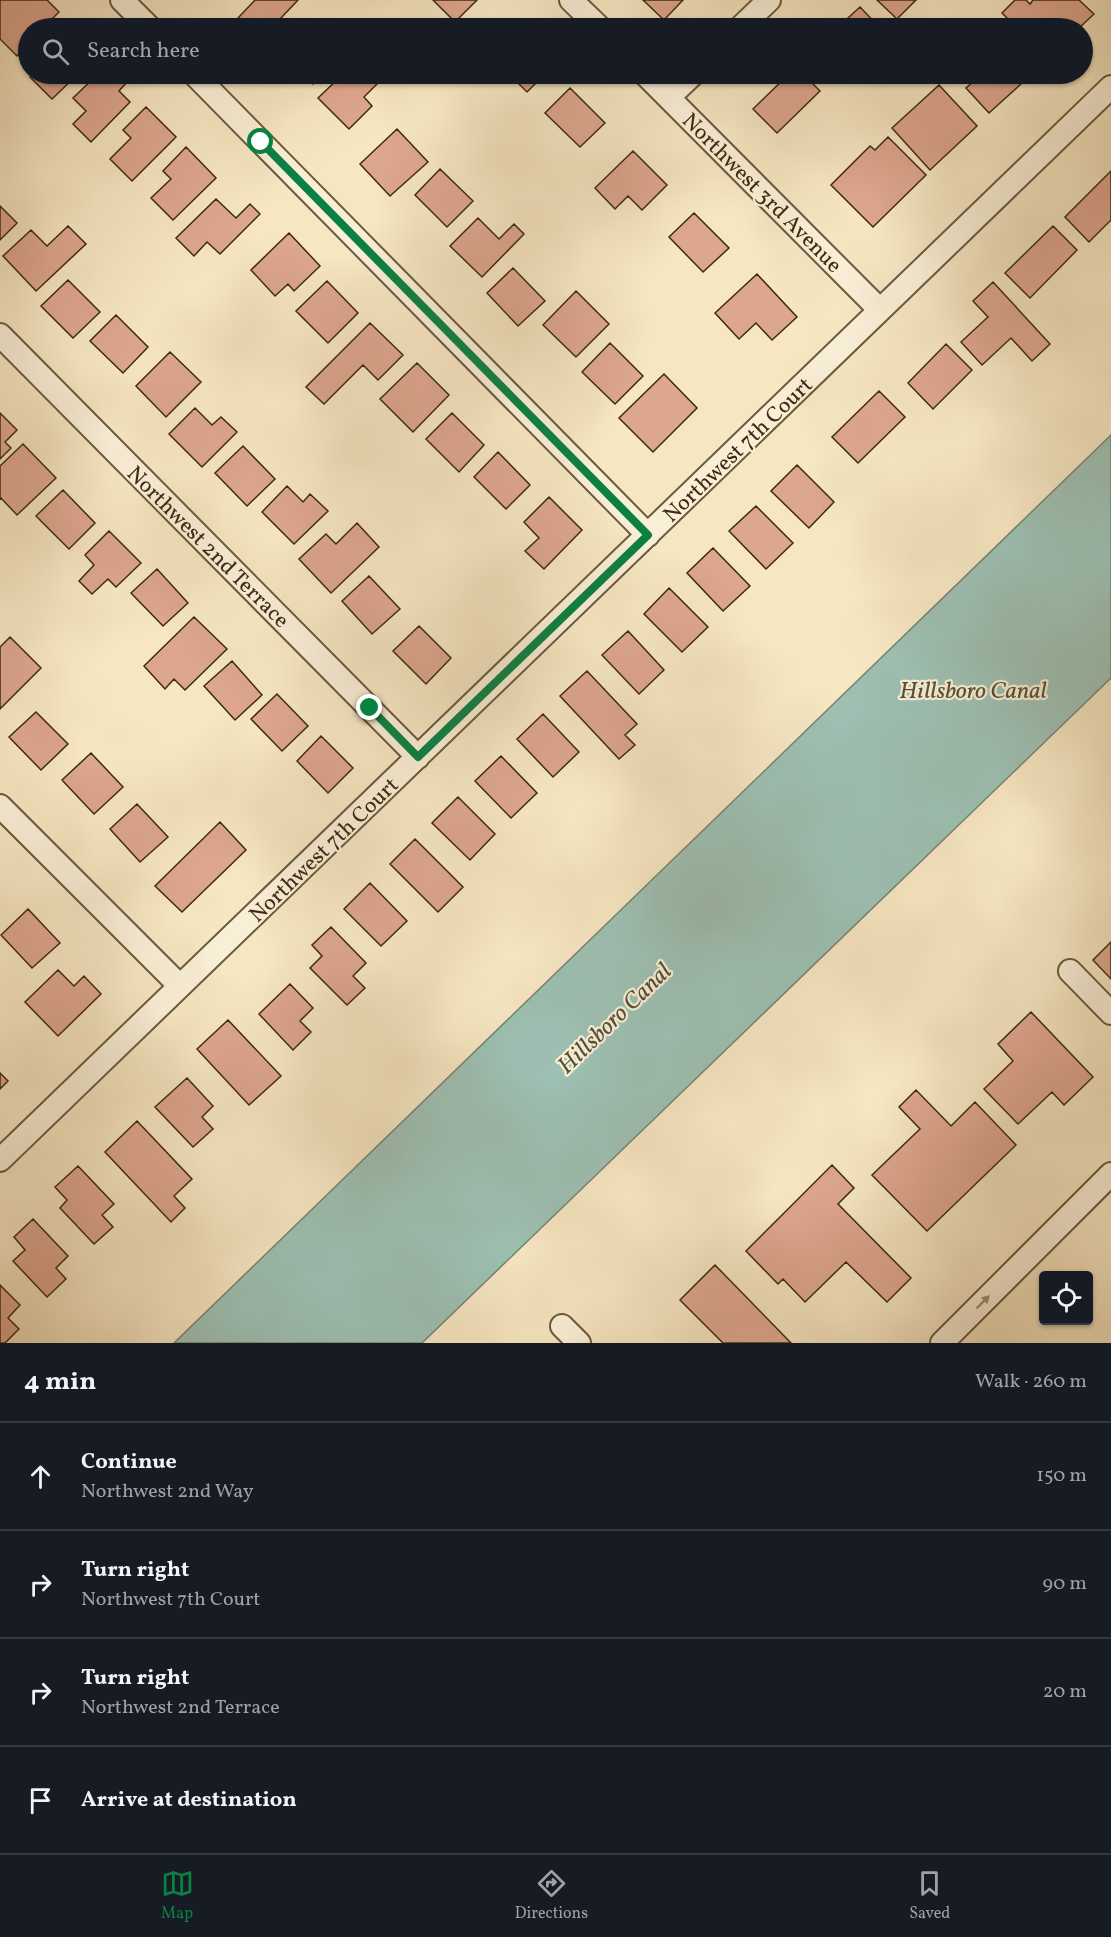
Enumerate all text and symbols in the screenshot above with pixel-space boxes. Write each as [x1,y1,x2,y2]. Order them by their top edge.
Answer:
search box [18,18,1093,84]
icon: search [39,35,72,68]
text: Search here [87,36,200,67]
street label: Northwest 3rd Avenue [674,107,848,281]
route start [247,128,273,154]
street label: Northwest 7th Court [657,371,821,530]
street label: Northwest 2nd Terrace [119,460,295,636]
water label: Hillsboro Canal [899,675,1047,709]
route end [356,694,382,720]
street label: Northwest 7th Court [243,771,407,930]
water label: Hillsboro Canal [551,956,680,1083]
map controls [1039,1271,1093,1325]
button: locate [1039,1271,1093,1325]
one-way arrow [976,1294,990,1309]
text: 4 min [24,1364,96,1400]
text: Walk · 260 m [975,1368,1087,1396]
text: Continue [81,1447,177,1478]
icon: ahead [24,1460,57,1493]
text: 150 m [1036,1462,1087,1490]
text: Northwest 2nd Way [81,1478,254,1506]
text: Turn right [81,1555,189,1586]
icon: right [24,1568,57,1601]
text: 90 m [1043,1570,1087,1598]
text: Northwest 7th Court [81,1586,260,1614]
text: Turn right [81,1663,189,1694]
icon: right [24,1676,57,1709]
text: 20 m [1043,1678,1087,1706]
text: Northwest 2nd Terrace [81,1694,280,1722]
icon: arrive [24,1784,57,1817]
text: Arrive at destination [81,1785,297,1816]
tab: Map [161,1867,194,1925]
tab: Directions [515,1867,588,1925]
tab: Saved [909,1867,950,1925]

